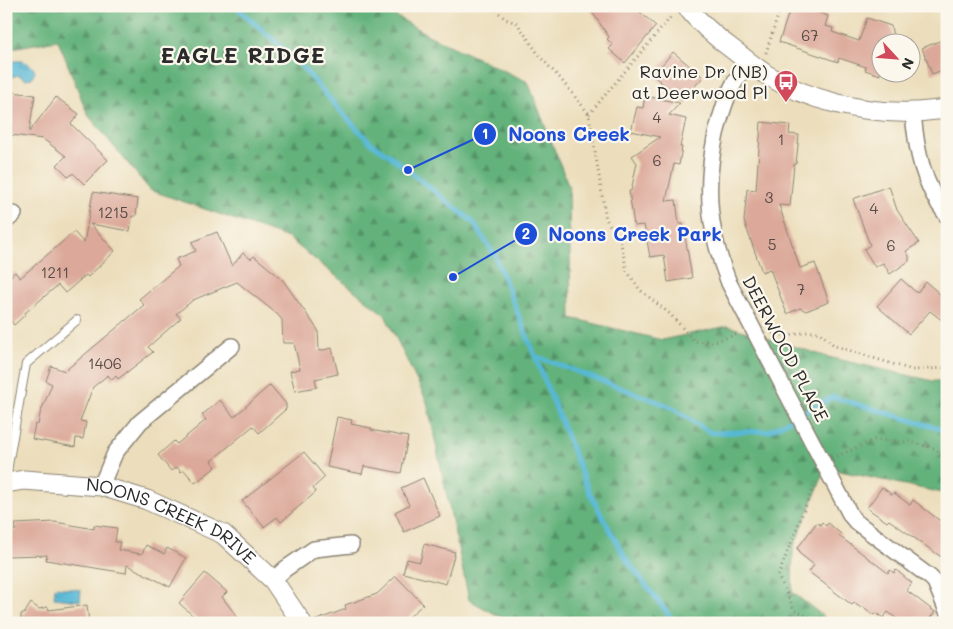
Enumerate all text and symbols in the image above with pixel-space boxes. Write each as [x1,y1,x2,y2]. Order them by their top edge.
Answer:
house number: 67 [801,25,819,45]
north arrow [870,32,920,82]
district label: EAGLE RIDGE [160,40,326,69]
text: N [897,55,919,73]
place label: Ravine Dr (NB) at Deerwood Pl [631,59,768,104]
bus stop icon: Ravine Dr (NB) at Deerwood Pl [773,69,799,103]
house number: 4 [653,107,662,127]
callout: Noons Creek [473,117,639,151]
text: Noons Creek [508,121,630,146]
text: 1 [482,123,488,143]
house number: 1 [778,129,784,149]
house number: 6 [652,150,662,170]
house number: 3 [765,187,774,207]
house number: 4 [870,198,879,218]
house number: 1215 [98,202,128,222]
callout: Noons Creek Park [514,217,732,251]
text: Noons Creek Park [548,221,722,246]
text: 2 [522,223,530,243]
house number: 5 [768,234,776,254]
house number: 6 [886,235,896,255]
house number: 1211 [41,262,69,282]
street label: DEERWOOD PLACE [737,271,835,426]
house number: 7 [797,279,805,299]
house number: 1406 [88,353,122,373]
street label: NOONS CREEK DRIVE [85,472,262,569]

